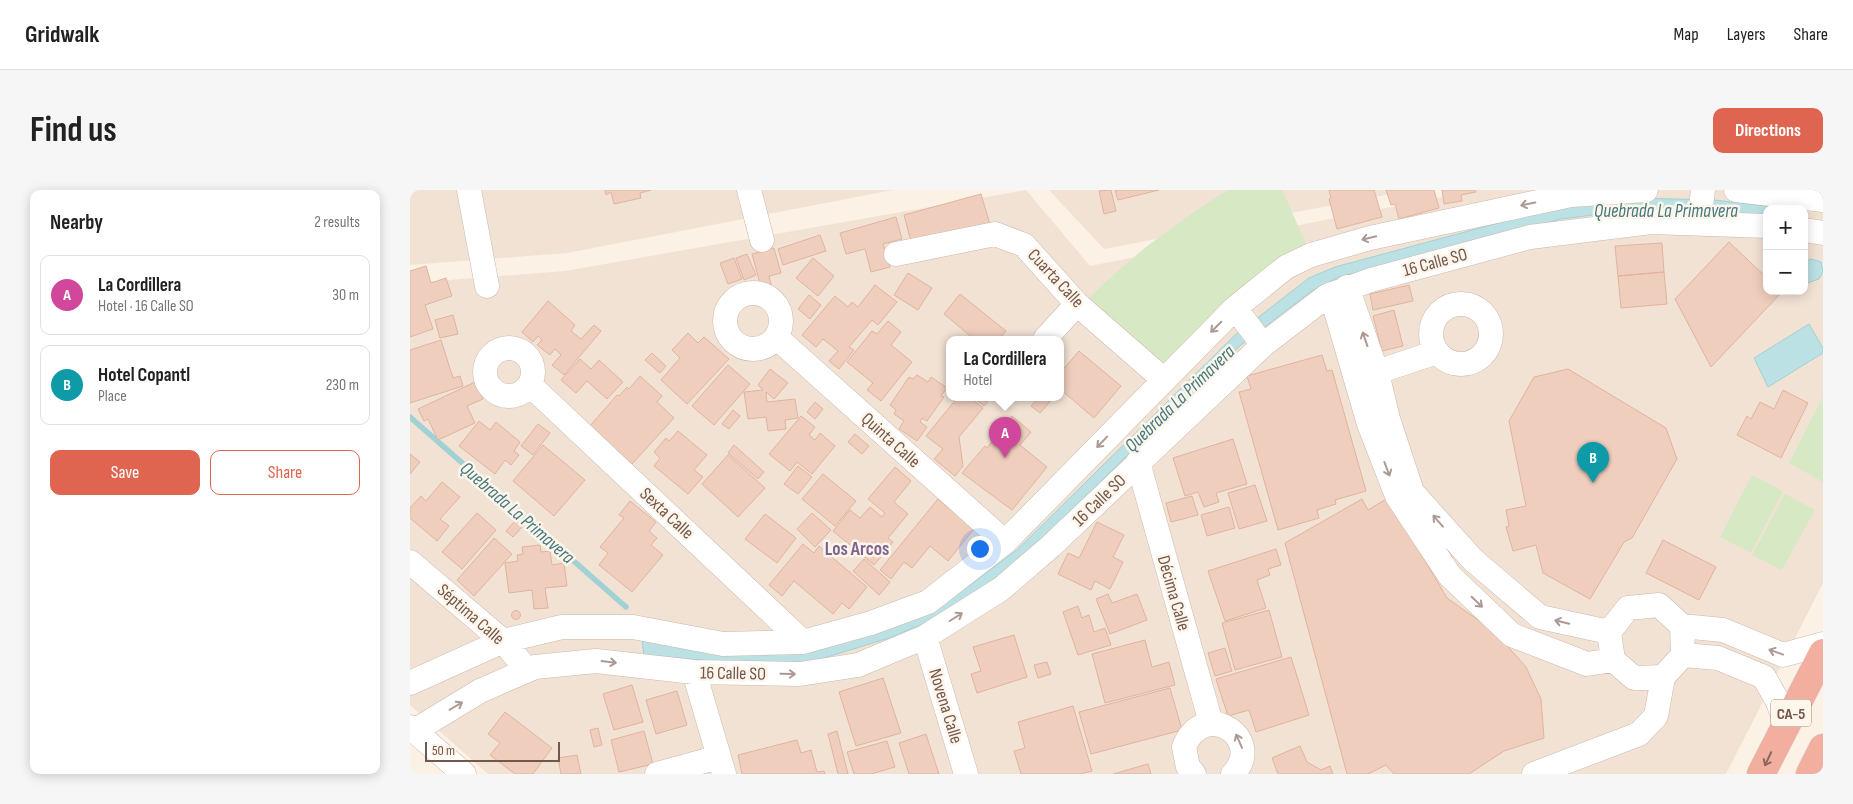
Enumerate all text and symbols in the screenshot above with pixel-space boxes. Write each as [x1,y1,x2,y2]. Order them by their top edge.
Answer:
text: Gridwalk [25,20,99,49]
text: Map [1674,24,1699,45]
text: Layers [1727,24,1766,45]
text: Share [1794,24,1828,45]
button: Directions [1713,108,1823,153]
text: Find us [30,109,117,152]
one-way arrow [1520,200,1536,209]
water label: Quebrada La Primavera [1594,200,1738,223]
map controls [1763,205,1808,295]
button: + [1763,205,1808,250]
text: Nearby [50,210,103,235]
text: 2 results [314,213,360,232]
one-way arrow [1362,234,1378,243]
street label: Cuarta Calle [1023,244,1088,312]
street label: 16 Calle SO [1401,244,1470,281]
button: − [1763,250,1808,295]
text: La Cordillera [98,274,181,297]
text: A [63,286,71,305]
text: 30 m [332,286,359,305]
text: Hotel · 16 Calle SO [98,297,194,316]
one-way arrow [1211,320,1223,332]
one-way arrow [1360,331,1370,347]
popup [946,336,1064,401]
water label: Quebrada La Primavera [1120,341,1240,457]
text: La Cordillera [963,348,1047,371]
text: Hotel Copantl [98,364,190,387]
text: Hotel [963,371,992,390]
text: B [63,376,71,395]
text: 230 m [326,376,359,395]
text: Place [98,387,127,406]
street label: Quinta Calle [857,408,924,472]
pin: A [989,417,1021,458]
one-way arrow [1096,436,1108,449]
pin: B [1577,442,1609,483]
button: Save [50,450,200,495]
button: Share [210,450,360,495]
water label: Quebrada La Primavera [455,457,579,569]
one-way arrow [1383,461,1392,476]
street label: 16 Calle SO [1068,470,1130,531]
street label: Sexta Calle [635,483,698,544]
one-way arrow [1433,515,1444,528]
your location [967,536,993,562]
district label: Los Arcos [825,538,889,561]
street label: Décima Calle [1153,553,1194,633]
street label: Séptima Calle [433,580,508,649]
one-way arrow [1471,596,1484,608]
one-way arrow [949,612,963,622]
one-way arrow [1554,617,1570,626]
one-way arrow [1769,647,1785,656]
one-way arrow [601,657,617,667]
street label: 16 Calle SO [700,662,766,685]
street label: Novena Calle [924,666,967,746]
one-way arrow [780,669,796,679]
road number: CA-5 [1771,699,1811,726]
one-way arrow [449,700,463,710]
one-way arrow [1233,734,1243,749]
scale bar [425,739,560,762]
text: 50 m [432,742,455,759]
one-way arrow [1763,751,1773,766]

